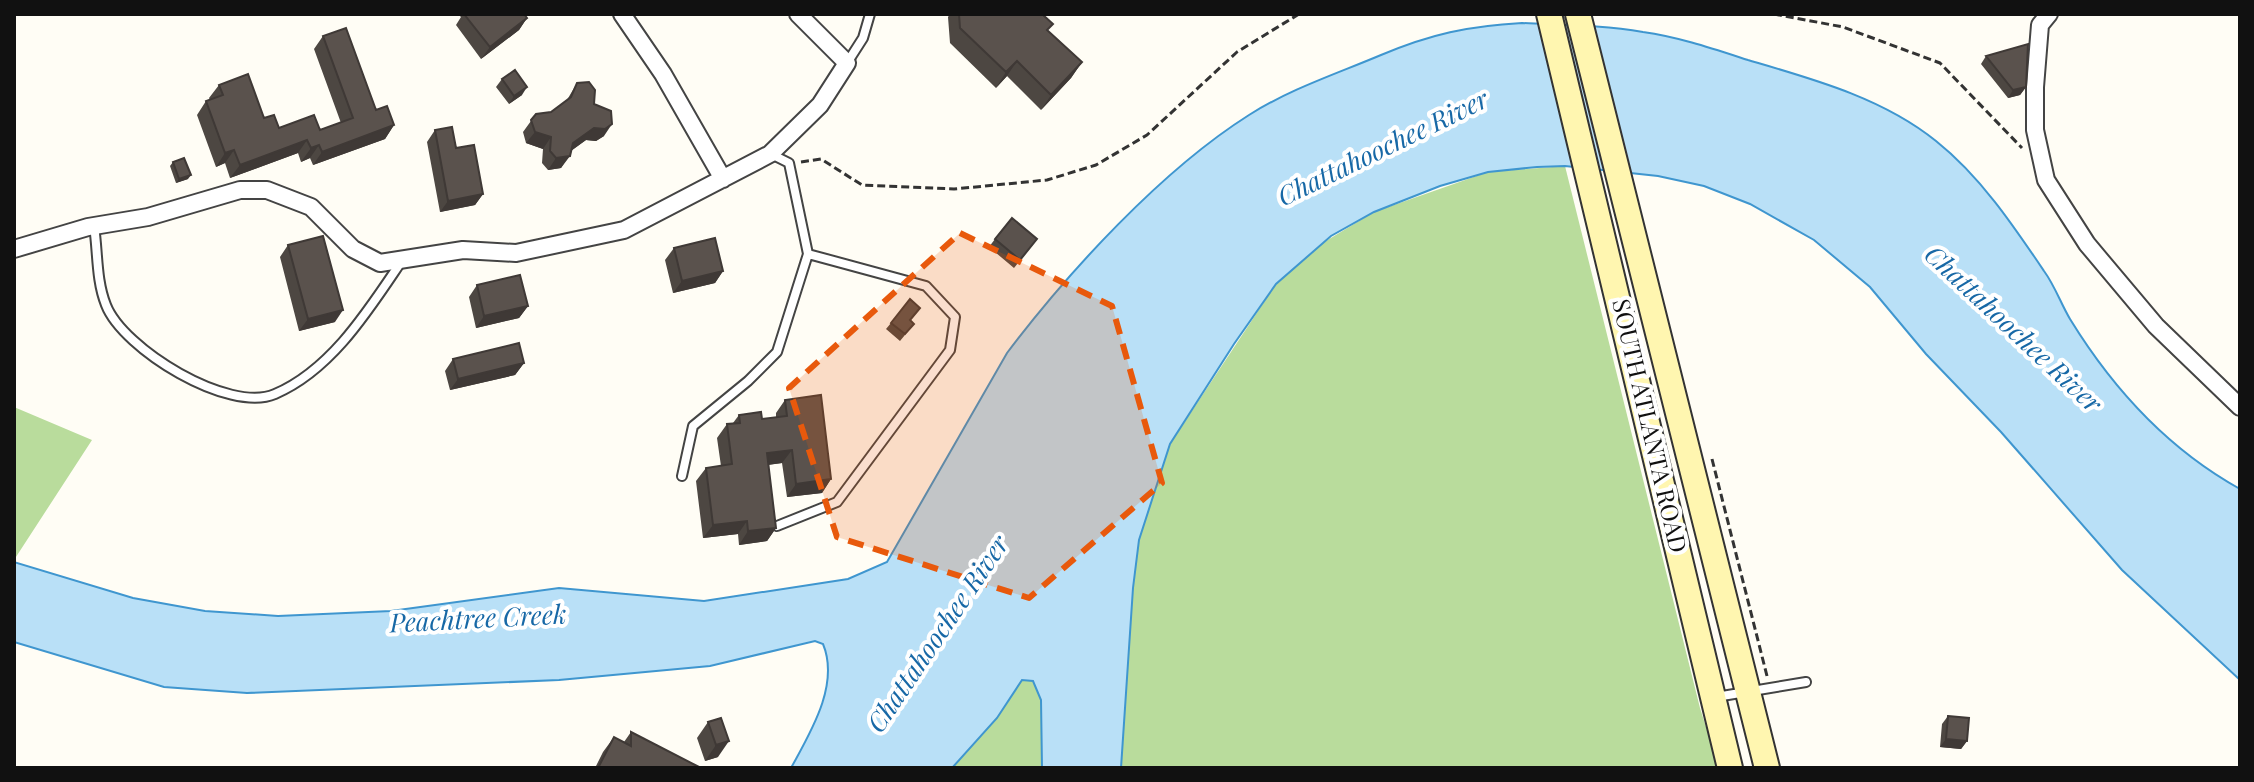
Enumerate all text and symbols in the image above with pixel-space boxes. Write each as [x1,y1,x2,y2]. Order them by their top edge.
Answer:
water label: Chattahoochee River [1271,80,1494,213]
water label: Chattahoochee River [1918,236,2111,420]
street label: SOUTH ATLANTA ROAD [1606,296,1696,556]
water label: Chattahoochee River [858,527,1016,739]
water label: Peachtree Creek [388,595,567,640]

